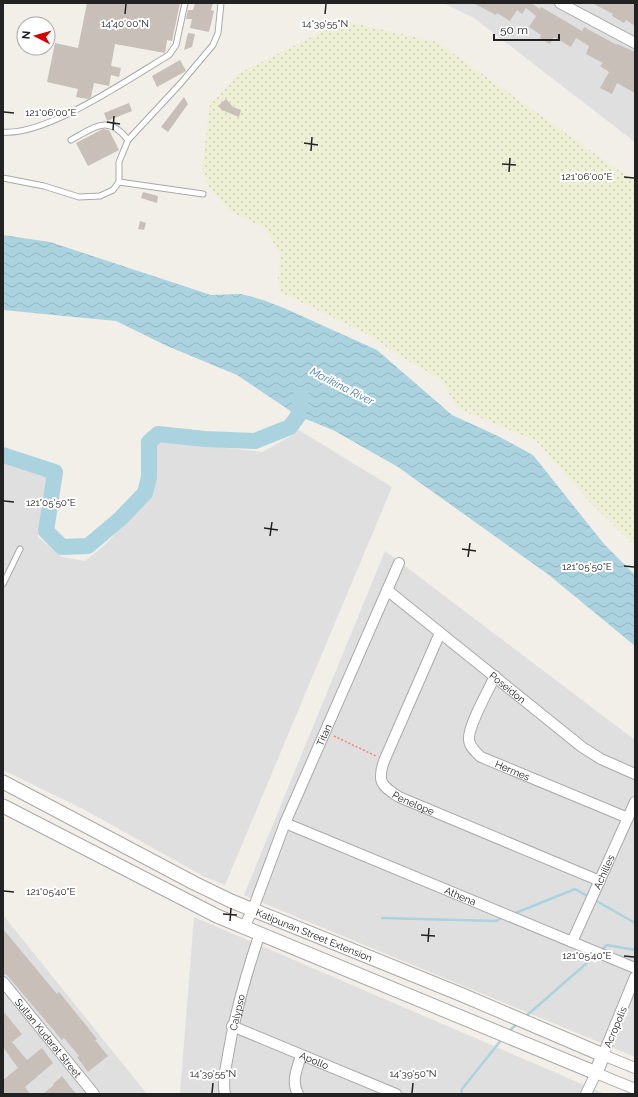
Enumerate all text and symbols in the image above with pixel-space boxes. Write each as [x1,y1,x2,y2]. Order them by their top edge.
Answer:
north arrow [16,16,56,56]
scale bar [494,16,559,42]
text: 14°40'00"N [101,18,149,29]
text: 14°39'55"N [302,18,348,29]
text: 50 m [500,23,528,37]
text: N [20,30,33,40]
text: 121°06'00"E [25,107,77,118]
text: 121°06'00"E [561,171,613,182]
water label: Marikina River [308,365,377,409]
text: 121°05'50"E [26,497,76,508]
text: 121°05'50"E [562,561,612,572]
street label: Poseidon [487,670,528,705]
street label: Titan [314,722,334,748]
street label: Hermes [493,758,532,783]
street label: Penelope [390,789,436,817]
street label: Achilles [592,853,617,891]
street label: Athena [443,885,478,908]
text: 121°05'40"E [26,886,76,897]
street label: Katipunan Street Extension [254,907,374,964]
text: 121°05'40"E [562,950,612,961]
street label: Calypso [228,993,247,1032]
street label: Sultan Kudarat Street [13,997,84,1080]
street label: Acropolis [602,1005,629,1049]
street label: Apollo [298,1050,330,1071]
text: 14°39'55"N [190,1068,236,1079]
text: 14°39'50"N [389,1068,437,1079]

